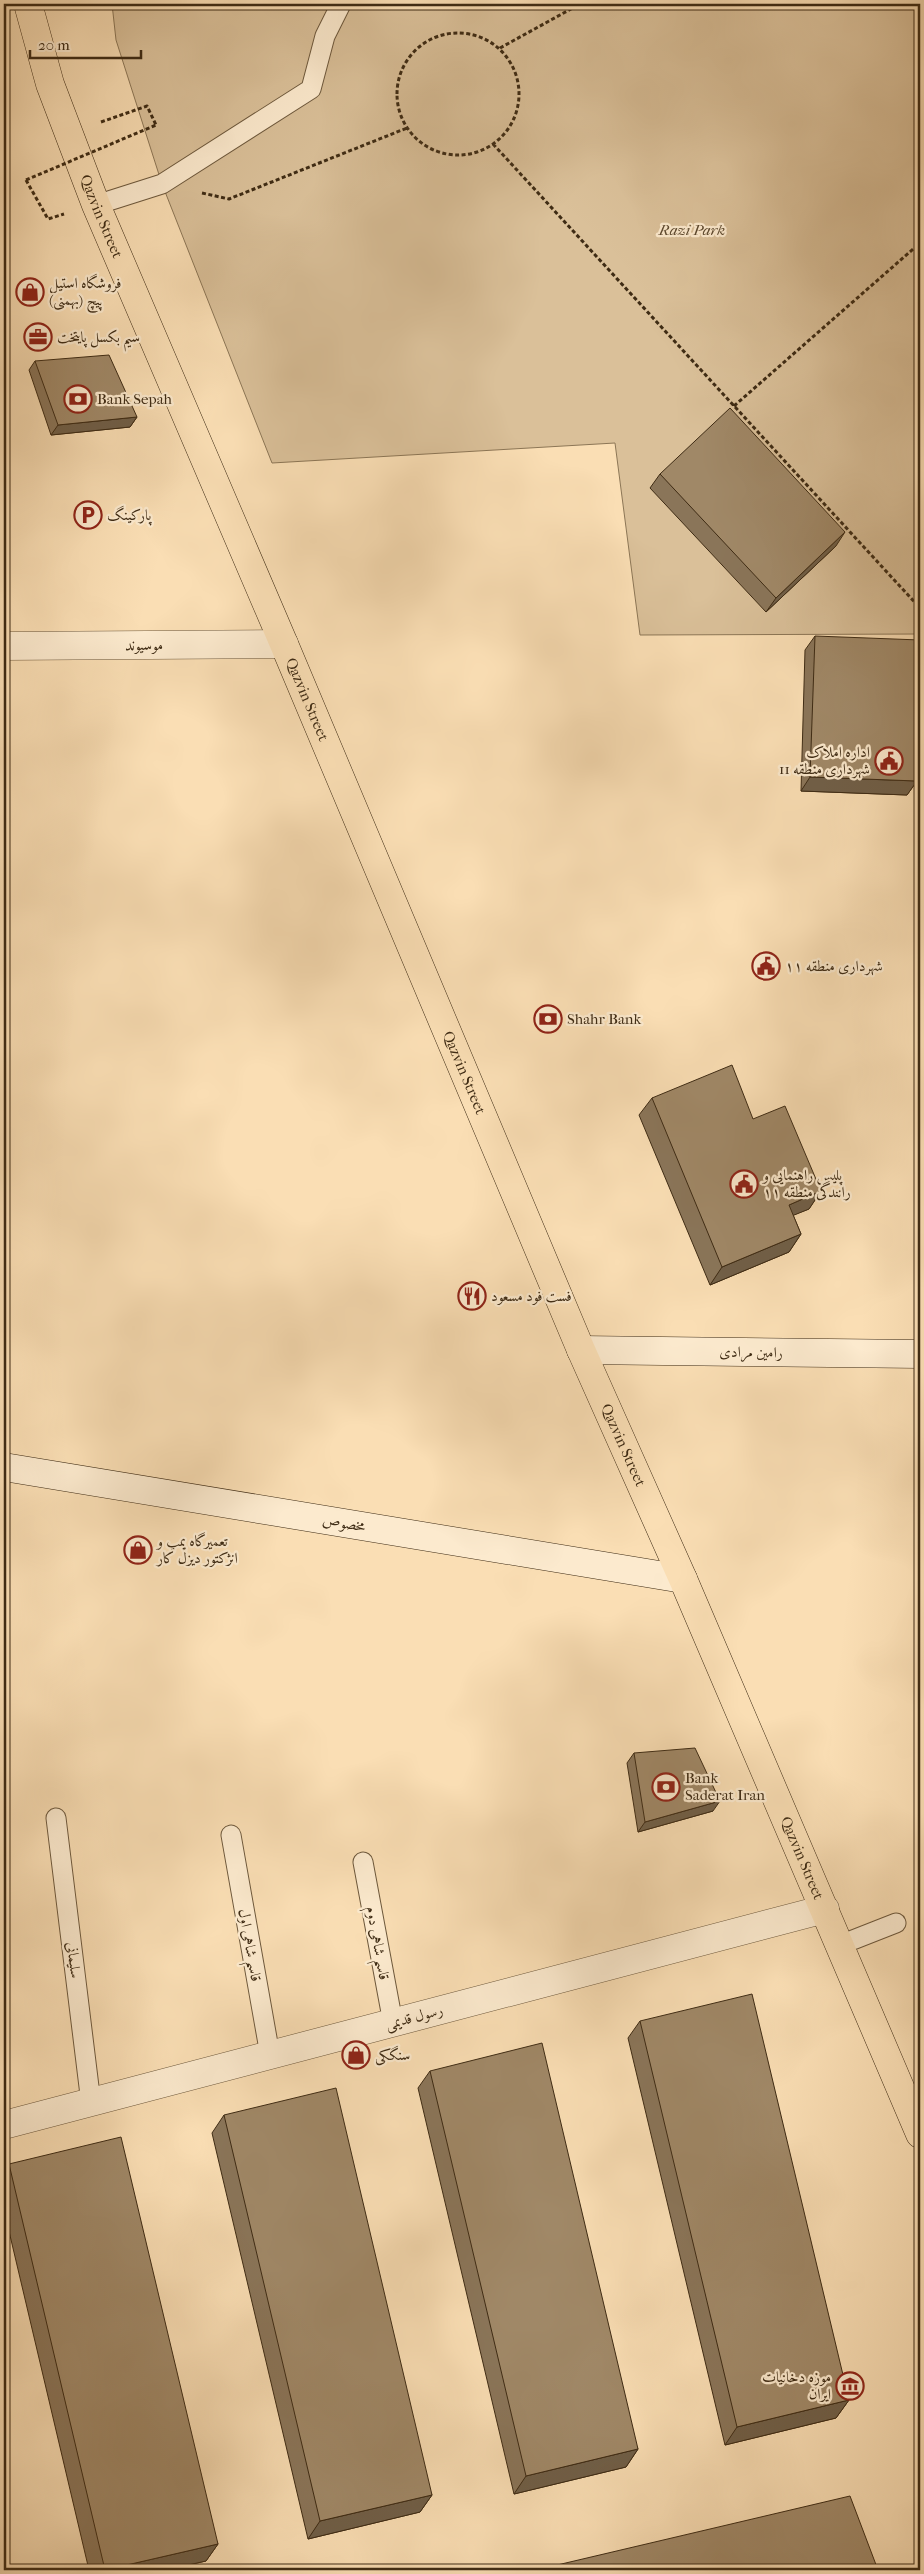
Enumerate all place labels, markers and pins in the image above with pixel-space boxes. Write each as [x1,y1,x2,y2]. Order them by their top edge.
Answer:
place label: فروشگاه استیل پیچ (بهمنی) [49,273,121,314]
shop icon: فروشگاه استیل پیچ (بهمنی) [15,277,45,307]
office icon: سیم بکسل پایتخت [23,322,53,352]
place label: سیم بکسل پایتخت [57,328,140,352]
bank icon: Bank Sepah [63,384,93,414]
place label: Bank Sepah [97,390,173,408]
parking icon: پارکینگ [73,500,103,530]
place label: پارکینگ [107,505,152,526]
place label: اداره املاک شهرداری منطقه 11 [779,743,870,779]
public building icon: اداره املاک شهرداری منطقه 11 [874,746,904,776]
public building icon: شهرداری منطقه ۱۱ [751,951,781,981]
place label: شهرداری منطقه ۱۱ [785,957,883,976]
bank icon: Shahr Bank [533,1004,563,1034]
place label: Shahr Bank [567,1010,642,1028]
place label: پلیس راهنمایی و رانندگی منطقه ۱۱ [761,1166,851,1201]
public building icon: پلیس راهنمایی و رانندگی منطقه ۱۱ [729,1169,759,1199]
restaurant icon: فست فود مسعود [457,1281,487,1311]
place label: فست فود مسعود [491,1287,572,1305]
place label: تعمیرگاه پمپ و انژکتور دیزل کار [155,1532,238,1567]
shop icon: تعمیرگاه پمپ و انژکتور دیزل کار [123,1535,153,1565]
place label: Bank Saderat Iran [685,1769,765,1804]
bank icon: Bank Saderat Iran [651,1772,681,1802]
shop icon: سنگکی [341,2040,371,2070]
place label: سنگکی [375,2045,410,2066]
place label: موزه دخانیات ایران [762,2368,831,2403]
museum icon: موزه دخانیات ایران [835,2371,865,2401]

